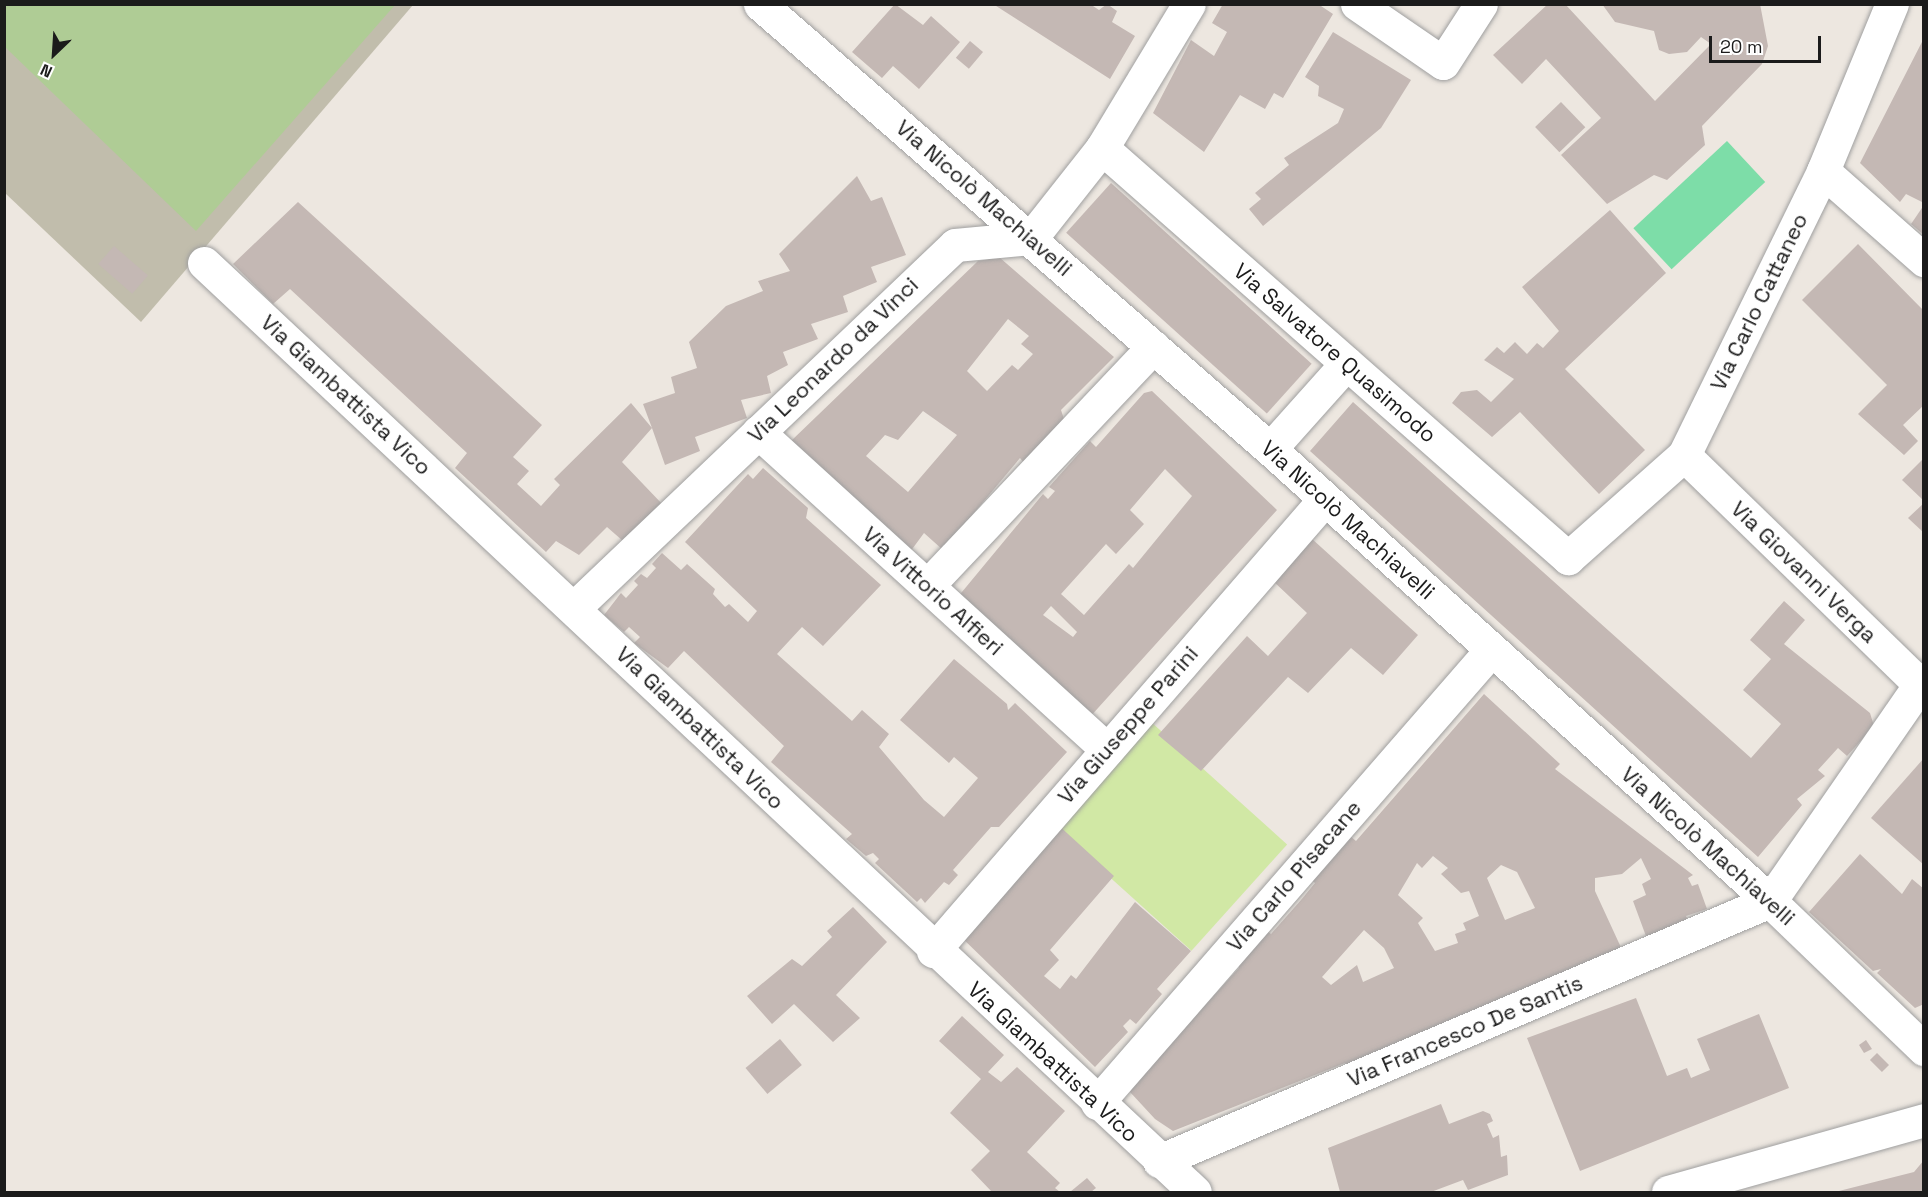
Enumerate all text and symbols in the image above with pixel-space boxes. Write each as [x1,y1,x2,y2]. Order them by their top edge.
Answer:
north arrow [24,24,84,84]
scale bar [1712,24,1824,62]
text: 20 m [1720,35,1763,58]
text: N [37,59,55,83]
street label: Via Nicolò Machiavelli [891,114,1077,282]
street label: Via Carlo Cattaneo [1705,209,1813,395]
street label: Via Salvatore Quasimodo [1228,258,1442,448]
street label: Via Leonardo da Vinci [742,272,924,448]
street label: Via Giambattista Vico [255,309,437,481]
street label: Via Nicolò Machiavelli [1256,435,1440,605]
street label: Via Giovanni Verga [1725,495,1883,649]
street label: Via Vittorio Alfieri [857,521,1009,661]
street label: Via Giambattista Vico [610,641,790,815]
street label: Via Giuseppe Parini [1052,641,1204,809]
street label: Via Nicolò Machiavelli [1616,761,1800,931]
street label: Via Carlo Pisacane [1221,795,1367,957]
street label: Via Francesco De Santis [1343,969,1587,1093]
street label: Via Giambattista Vico [962,976,1144,1148]

